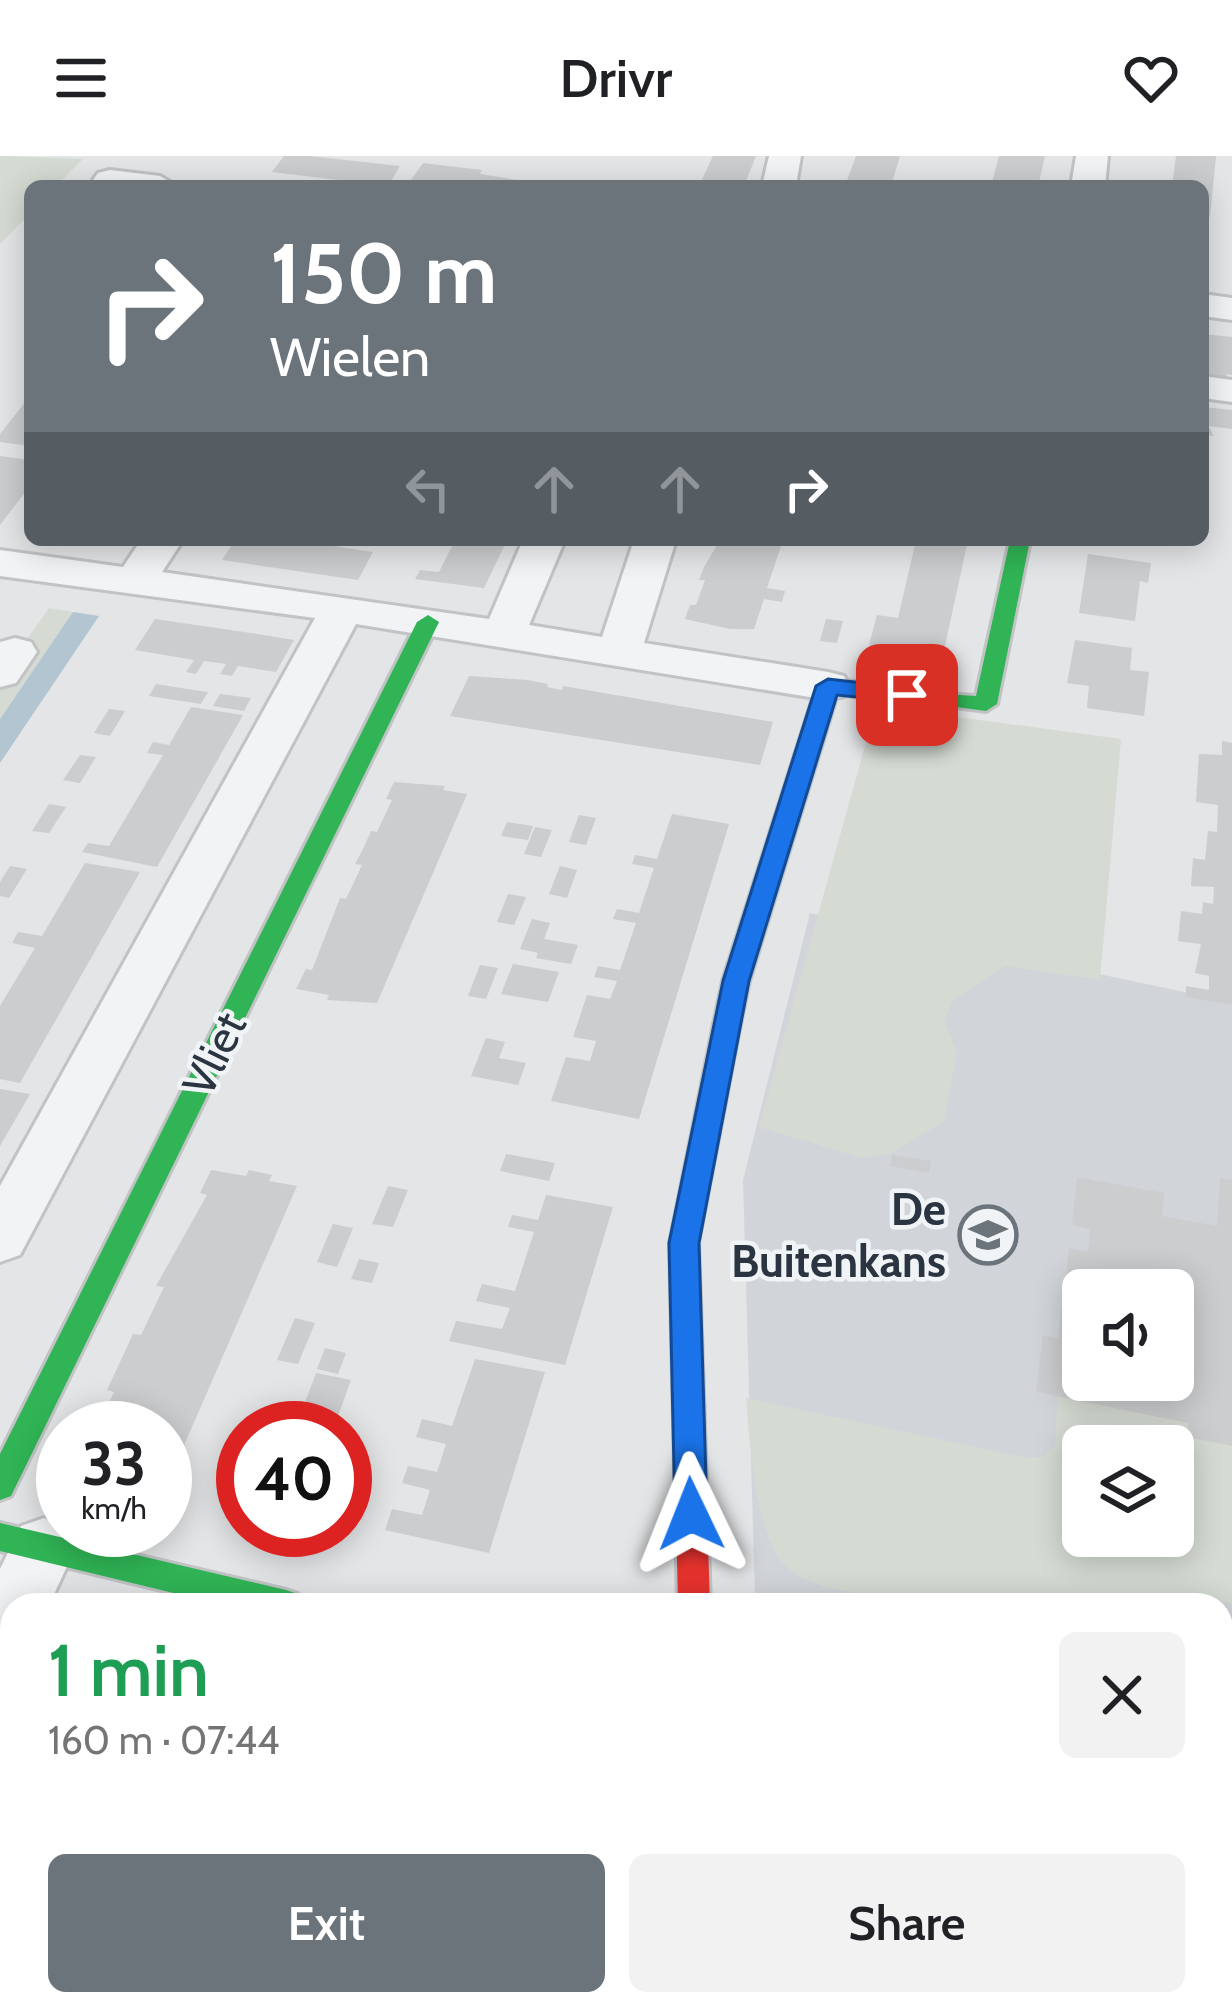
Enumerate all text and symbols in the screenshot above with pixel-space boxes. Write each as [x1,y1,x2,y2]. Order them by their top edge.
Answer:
icon: menu [48,45,114,111]
text: Drivr [560,45,672,111]
icon: heart [1118,45,1184,111]
text: 150 m [270,222,497,324]
icon: right [72,228,228,384]
text: Wielen [270,324,430,390]
icon: left [395,456,461,522]
icon: ahead [521,456,587,522]
icon: ahead [647,456,713,522]
icon: right [773,456,839,522]
pin [856,644,958,746]
icon: arrive [874,662,940,728]
street label: Vliet [171,1004,257,1104]
place label: De Buitenkans [731,1182,946,1288]
school or university icon: De Buitenkans [957,1204,1019,1266]
map controls [1062,1269,1194,1557]
button: sound [1062,1269,1194,1401]
speed limit sign: 40 [216,1401,372,1557]
button: layers [1062,1425,1194,1557]
text: 33 [82,1427,146,1500]
position arrow [628,1451,754,1577]
text: km/h [81,1490,147,1527]
text: 1 min [48,1627,209,1714]
button: close [1059,1632,1185,1758]
text: 160 m · 07:44 [48,1716,280,1764]
button: Exit [48,1854,605,1992]
button: Share [629,1854,1185,1992]

